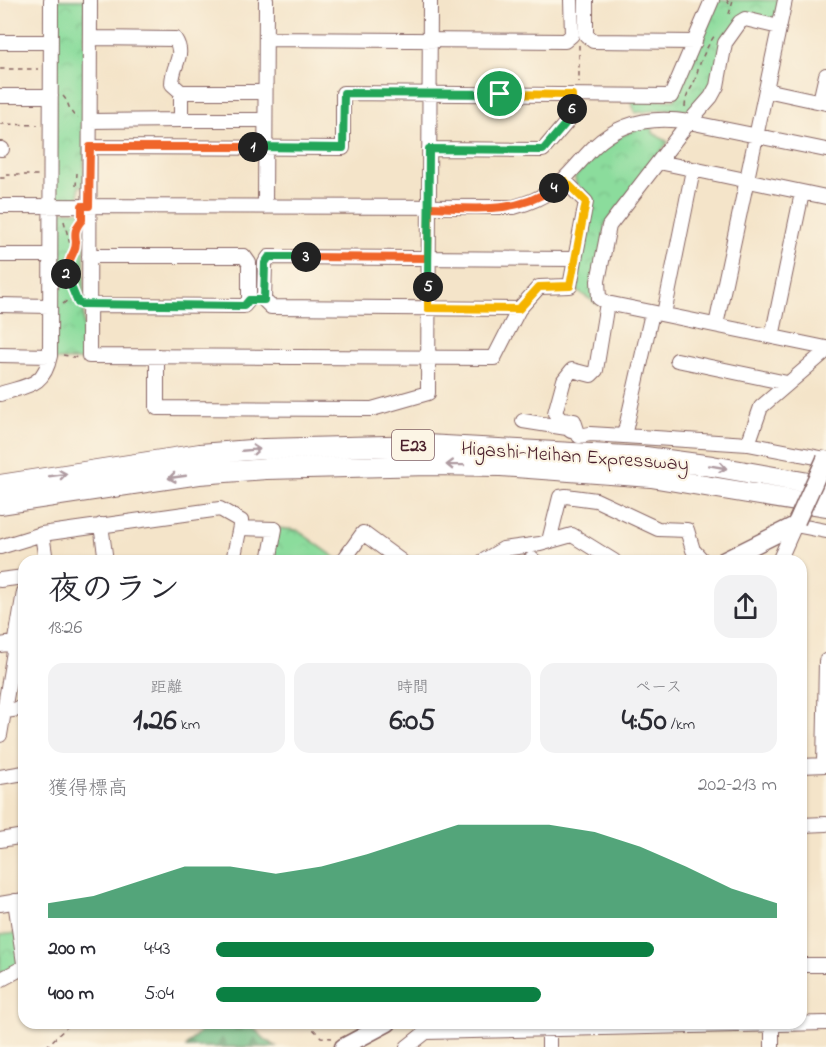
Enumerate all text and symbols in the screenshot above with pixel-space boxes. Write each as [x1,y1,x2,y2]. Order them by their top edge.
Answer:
pin [474,68,525,119]
icon: arrive [483,77,516,110]
pin: 6 [557,94,587,124]
text: 6 [568,97,576,121]
pin: 1 [238,132,268,162]
text: 1 [250,135,256,159]
pin: 4 [539,173,569,203]
text: 4 [551,176,557,200]
pin: 3 [291,242,321,272]
text: 3 [303,245,309,269]
pin: 2 [51,259,81,289]
text: 2 [62,262,70,286]
pin: 5 [413,272,443,302]
text: 5 [423,275,433,299]
road number: E23 [392,430,434,460]
street label: Higashi-Meihan Expressway [460,435,690,481]
one-way arrow [241,444,260,455]
one-way arrow [446,460,466,471]
one-way arrow [707,462,727,473]
one-way arrow [47,469,67,480]
one-way arrow [167,472,187,483]
text: 夜のラン [48,567,180,615]
button: share [714,575,777,638]
text: 18:26 [48,614,82,643]
text: 距離 [150,676,183,700]
text: 時間 [396,676,429,700]
text: ペース [635,676,682,700]
text: 1.26 [133,700,177,744]
text: 6:05 [390,700,435,744]
text: 4:50 [622,700,667,744]
text: km [177,713,200,737]
text: /km [667,713,695,737]
text: 202–213 m [698,771,777,800]
text: 獲得標高 [48,775,128,804]
text: 200 m [48,935,96,964]
text: 4:43 [144,935,170,964]
text: 400 m [48,980,94,1009]
text: 5:04 [144,980,174,1009]

